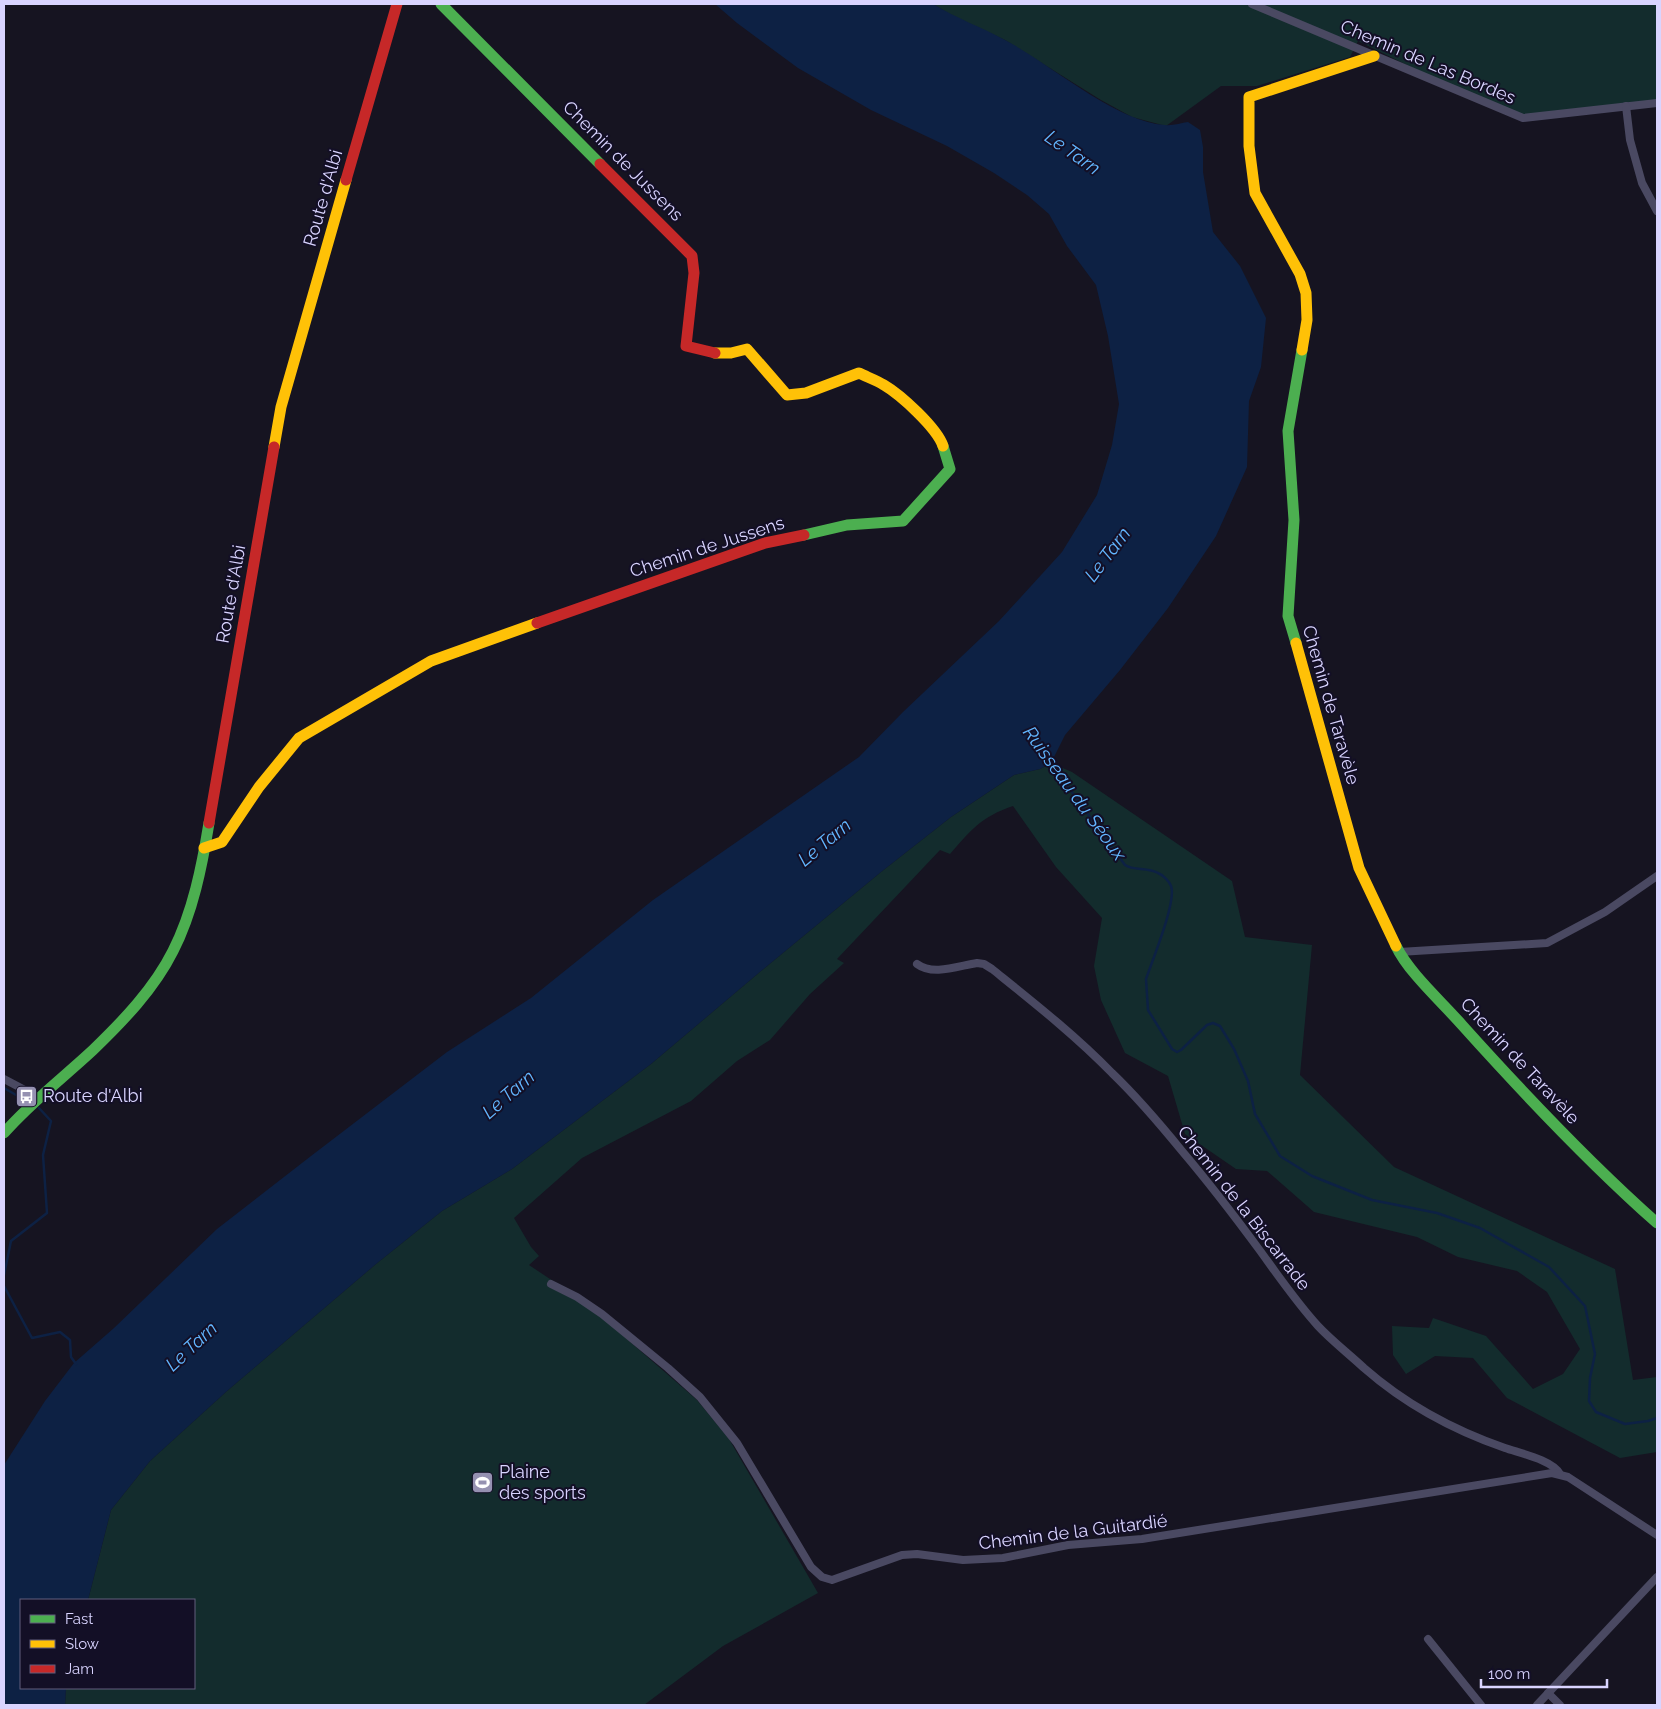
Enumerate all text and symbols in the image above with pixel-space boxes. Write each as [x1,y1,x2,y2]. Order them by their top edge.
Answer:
street label: Chemin de Las Bordes [1338,15,1519,108]
street label: Chemin de Jussens [559,96,688,225]
water label: Le Tarn [1041,125,1105,179]
street label: Route d'Albi [299,147,346,249]
street label: Chemin de Jussens [627,512,787,581]
water label: Le Tarn [1080,523,1134,585]
street label: Route d'Albi [212,543,249,645]
street label: Chemin de Taravèle [1299,623,1364,787]
water label: Ruisseau du Séoux [1019,722,1132,865]
water label: Le Tarn [793,814,855,870]
street label: Chemin de Taravèle [1456,993,1585,1128]
water label: Le Tarn [477,1065,539,1123]
bus stop icon: Route d'Albi [15,1084,39,1108]
place label: Route d'Albi [43,1085,143,1106]
street label: Chemin de la Biscarrade [1174,1121,1315,1295]
water label: Le Tarn [161,1317,221,1375]
place label: Plaine des sports [499,1461,586,1503]
sports icon: Plaine des sports [471,1470,495,1494]
street label: Chemin de la Guitardié [978,1509,1169,1553]
legend [20,1599,195,1689]
text: Fast [65,1610,93,1628]
text: Slow [65,1635,99,1653]
scale bar [1481,1656,1607,1688]
text: Jam [65,1660,94,1678]
text: 100 m [1488,1665,1530,1683]

